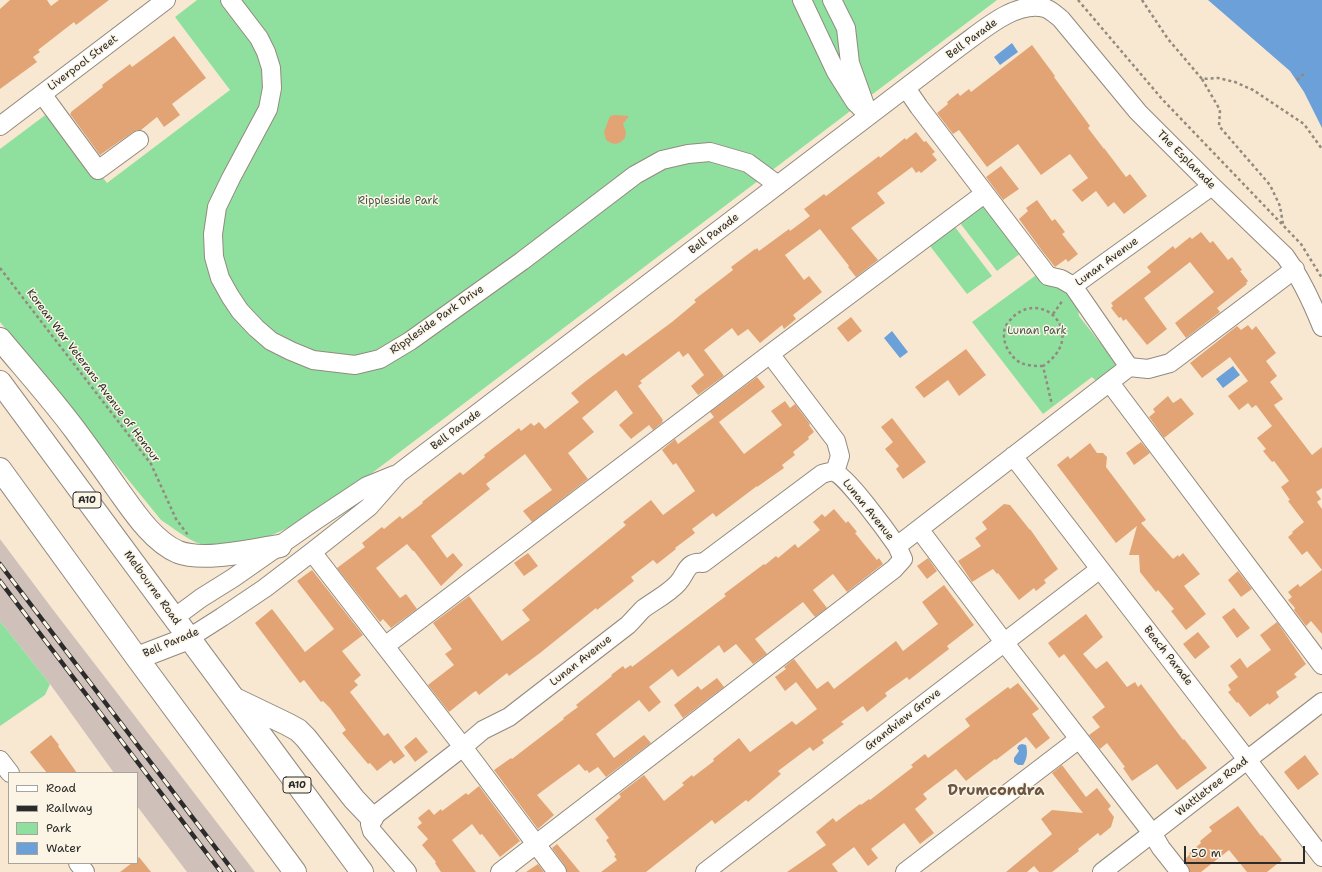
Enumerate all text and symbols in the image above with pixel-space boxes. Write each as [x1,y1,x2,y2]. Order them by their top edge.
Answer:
street label: Bell Parade [944,16,1000,62]
street label: Liverpool Street [45,32,121,94]
street label: The Esplanade [1154,128,1218,192]
park label: Rippleside Park [358,194,438,208]
street label: Bell Parade [686,211,742,257]
street label: Lunan Avenue [1073,235,1141,289]
street label: Rippleside Park Drive [387,283,487,357]
street label: Korean War Veterans Avenue of Honour [23,287,163,465]
park label: Lunan Park [1007,324,1067,338]
street label: Bell Parade [428,407,484,453]
street label: Lunan Avenue [839,477,897,543]
road number: A10 [73,492,101,508]
street label: Melbourne Road [121,548,183,628]
street label: Beach Parade [1141,624,1195,688]
street label: Bell Parade [141,625,201,661]
street label: Lunan Avenue [548,633,614,689]
street label: Grandview Grove [862,686,944,754]
street label: Wattletree Road [1173,755,1251,819]
legend [8,772,138,864]
road number: A10 [283,777,311,793]
text: Road [46,780,76,796]
district label: Drumcondra [948,782,1044,800]
text: Railway [46,800,93,816]
text: Park [46,820,72,836]
scale bar [1186,838,1307,864]
text: Water [46,840,81,856]
text: 50 m [1191,845,1221,861]

